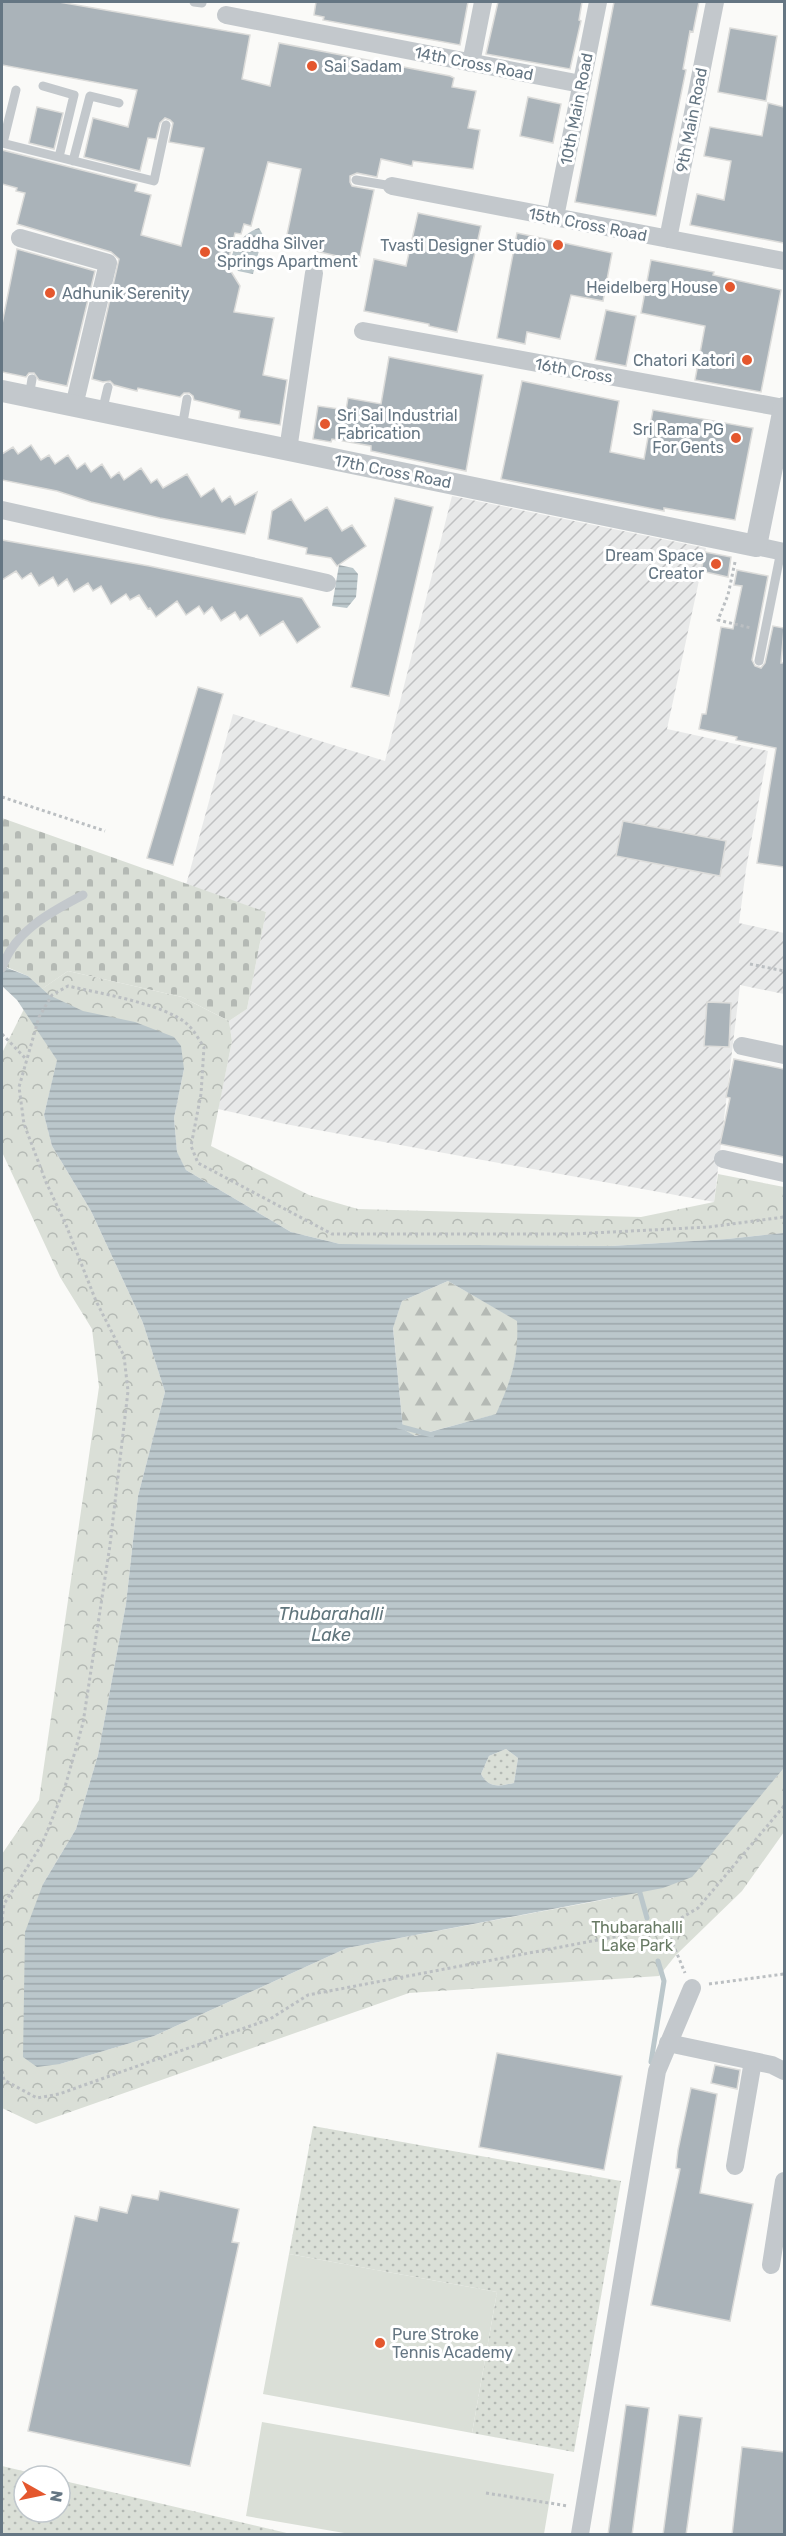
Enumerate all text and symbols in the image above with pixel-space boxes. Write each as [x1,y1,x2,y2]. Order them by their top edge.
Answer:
street label: 14th Cross Road [413,43,535,84]
street label: 10th Main Road [556,51,597,167]
place label: Sai Sadam [324,57,402,76]
marker: Sai Sadam [305,59,319,73]
street label: 9th Main Road [672,66,711,174]
street label: 15th Cross Road [527,204,649,245]
place label: Sraddha Silver Springs Apartment [217,234,358,271]
place label: Tvasti Designer Studio [380,236,546,255]
marker: Tvasti Designer Studio [551,238,565,252]
marker: Sraddha Silver Springs Apartment [198,245,212,259]
place label: Heidelberg House [586,278,718,297]
marker: Heidelberg House [723,280,737,294]
place label: Adhunik Serenity [62,284,190,303]
marker: Adhunik Serenity [43,286,57,300]
place label: Chatori Katori [633,351,735,370]
marker: Chatori Katori [740,353,754,367]
street label: 16th Cross [534,354,614,387]
place label: Sri Sai Industrial Fabrication [337,406,458,443]
marker: Sri Sai Industrial Fabrication [318,417,332,431]
place label: Sri Rama PG For Gents [633,420,724,457]
marker: Sri Rama PG For Gents [729,431,743,445]
street label: 17th Cross Road [333,451,453,492]
place label: Dream Space Creator [605,546,704,583]
marker: Dream Space Creator [709,557,723,571]
water label: Thubarahalli Lake [278,1603,384,1646]
park label: Thubarahalli Lake Park [591,1918,683,1955]
place label: Pure Stroke Tennis Academy [392,2325,513,2362]
marker: Pure Stroke Tennis Academy [373,2336,387,2350]
north arrow [12,2464,72,2524]
text: N [46,2489,67,2503]

